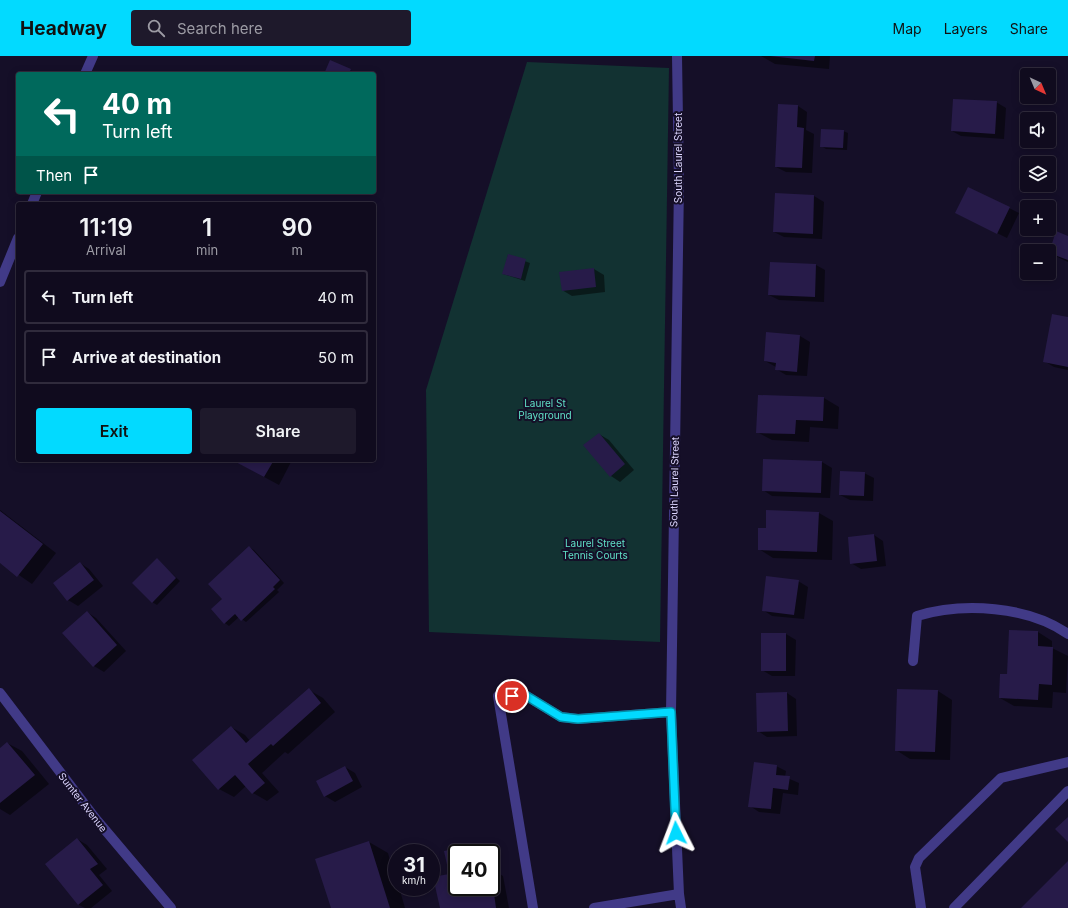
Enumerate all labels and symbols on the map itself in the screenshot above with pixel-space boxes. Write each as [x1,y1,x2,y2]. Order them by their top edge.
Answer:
north arrow [1020,68,1056,104]
street label: South Laurel Street [672,112,684,203]
park label: Laurel St Playground [518,397,572,421]
street label: South Laurel Street [667,436,681,527]
park label: Laurel Street Tennis Courts [562,537,628,561]
pin [495,679,529,713]
street label: Sumter Avenue [56,770,110,834]
position arrow [655,812,697,854]
speed limit sign: 40 [448,844,500,896]

